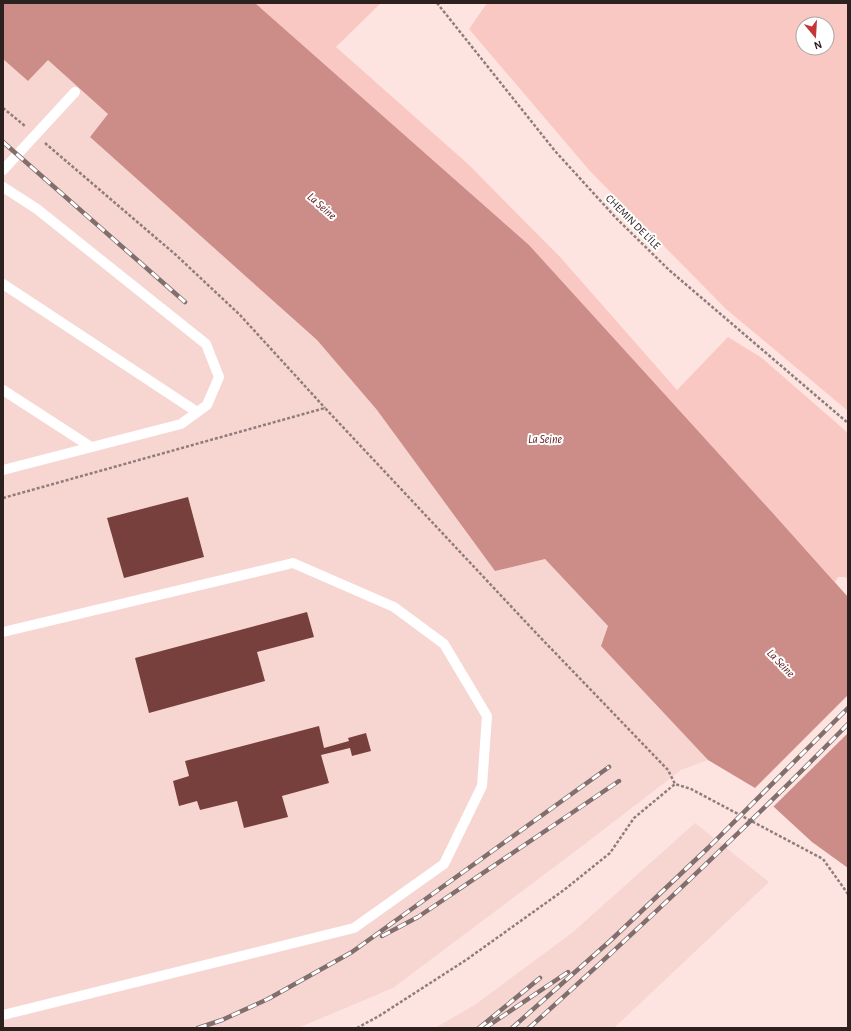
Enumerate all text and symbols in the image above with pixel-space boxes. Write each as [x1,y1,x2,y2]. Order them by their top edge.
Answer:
north arrow [795,16,835,56]
text: N [813,39,823,51]
water label: La Seine [305,190,339,222]
street label: CHEMIN DE L'ÎLE [604,193,663,252]
water label: La Seine [528,433,563,445]
water label: La Seine [765,647,797,680]

